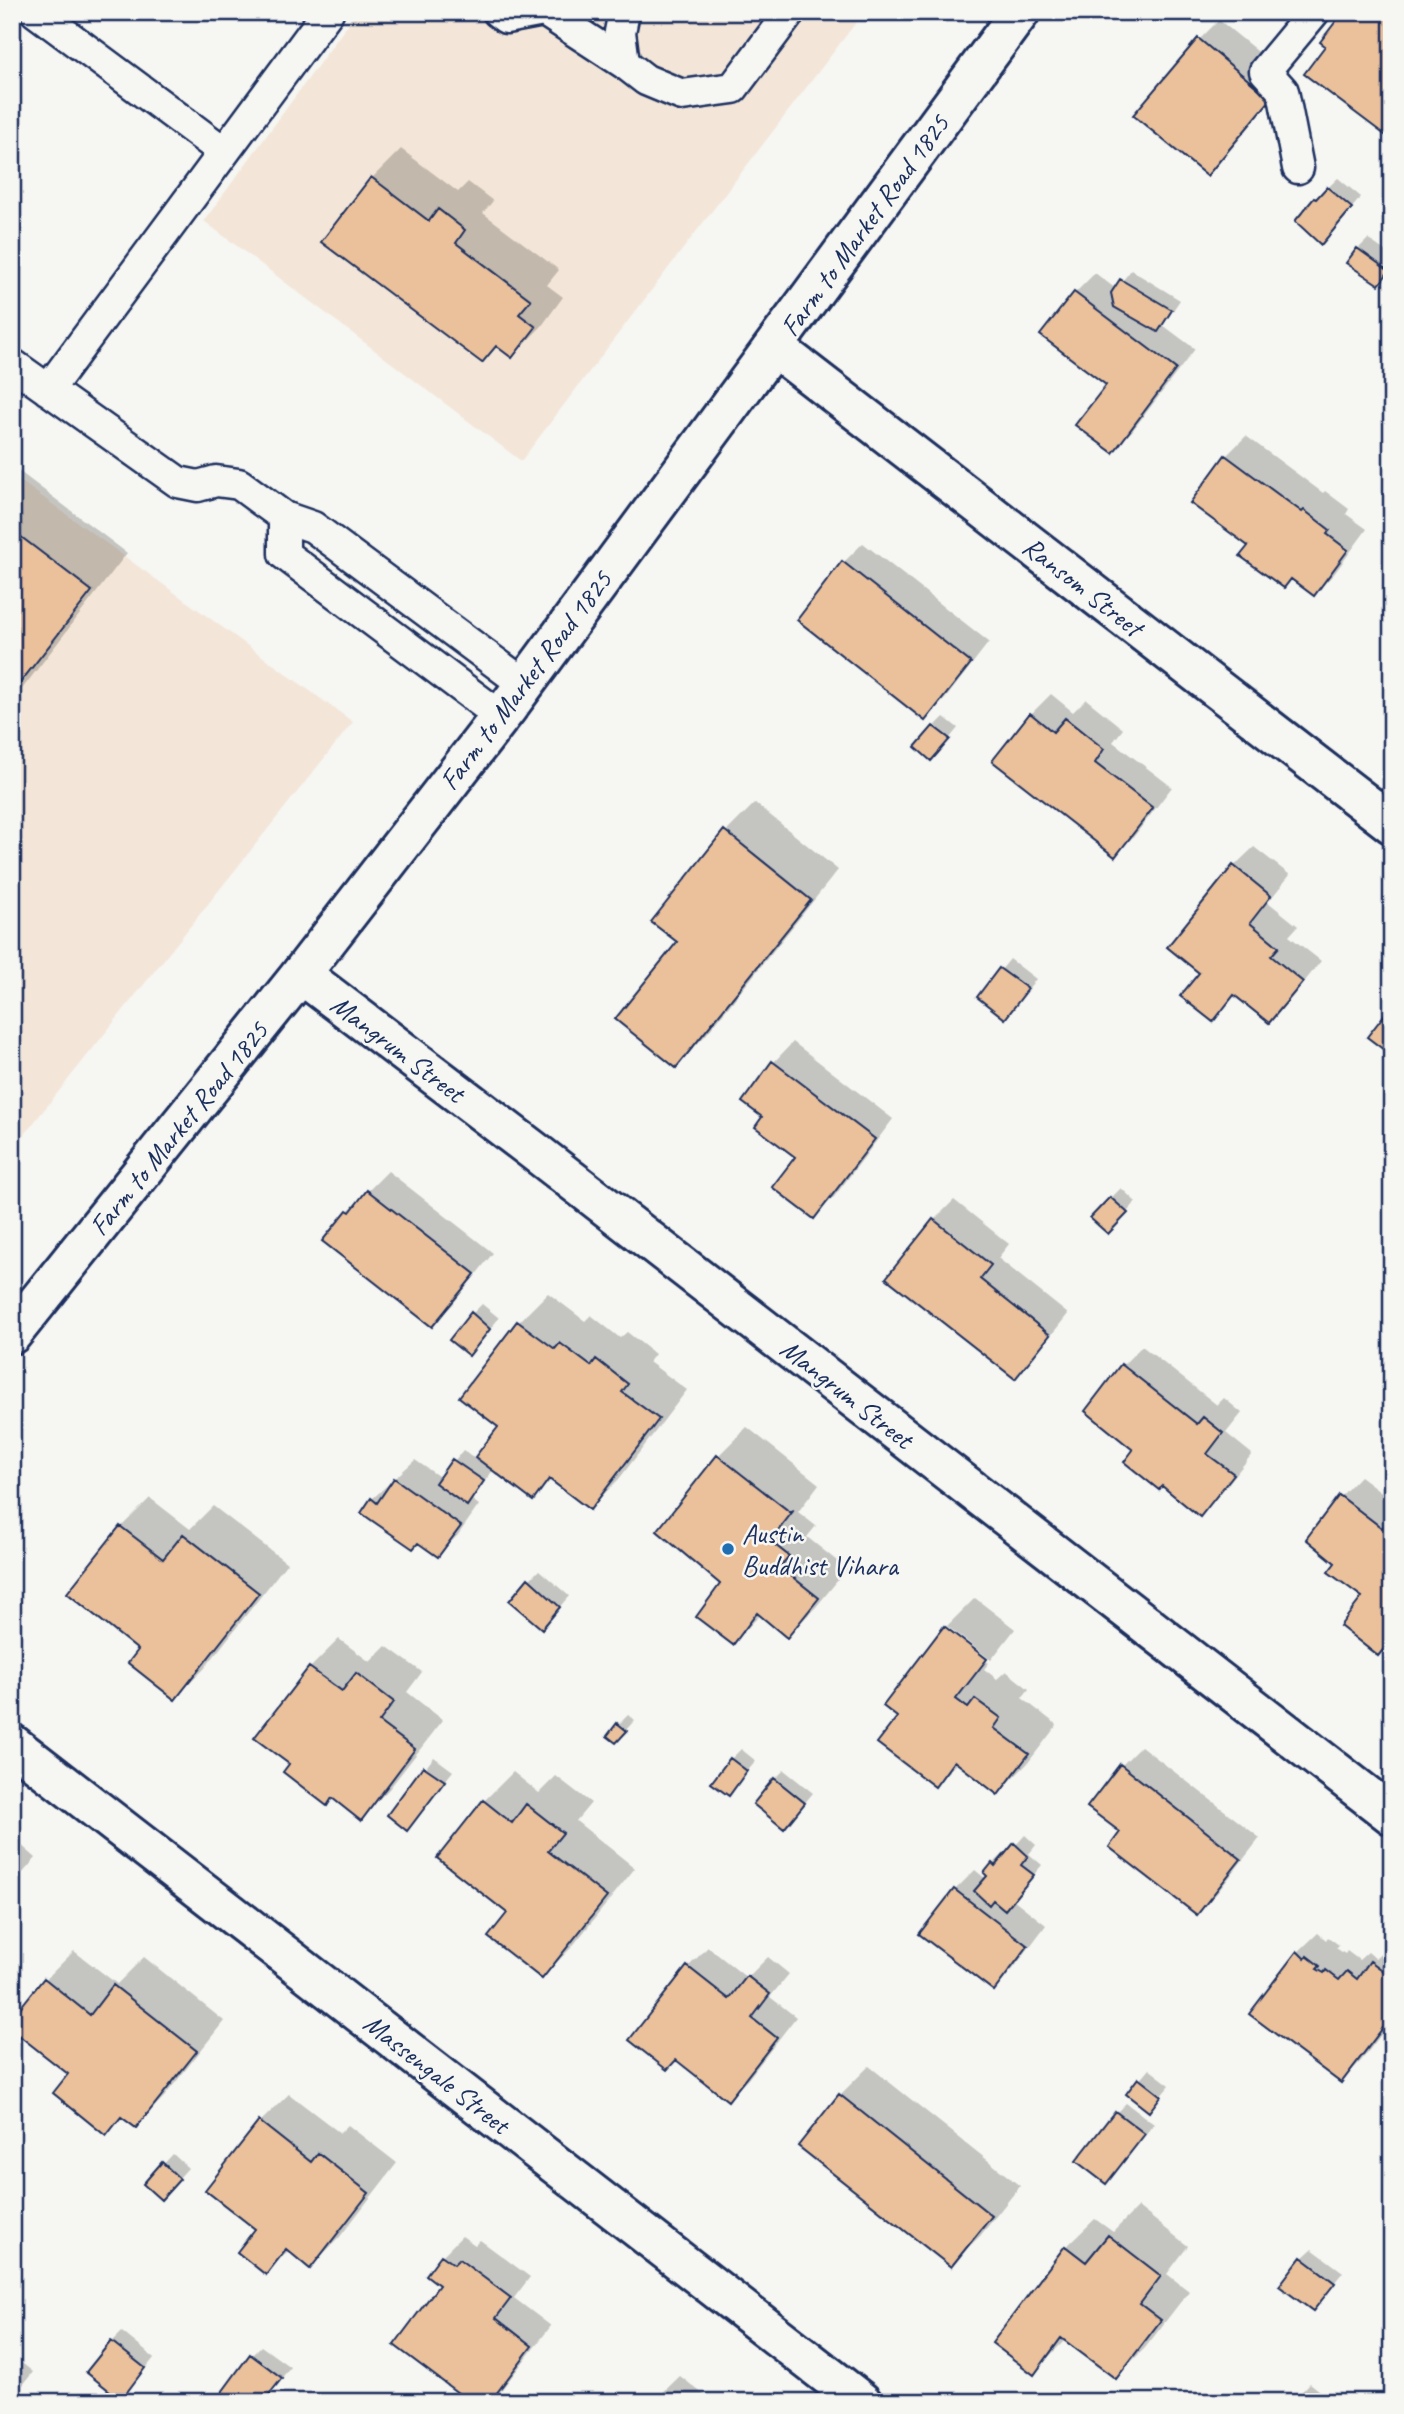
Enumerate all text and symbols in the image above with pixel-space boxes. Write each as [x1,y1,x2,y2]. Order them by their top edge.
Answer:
street label: Farm to Market Road 1825 [772,107,957,343]
street label: Ransom Street [1016,529,1153,646]
street label: Farm to Market Road 1825 [432,563,620,797]
street label: Mangrum Street [324,987,474,1112]
street label: Farm to Market Road 1825 [81,1013,276,1242]
street label: Mangrum Street [774,1331,922,1458]
place label: Austin Buddhist Vihara [742,1516,899,1583]
marker: Austin Buddhist Vihara [720,1541,736,1557]
street label: Massengale Street [357,2006,519,2143]

